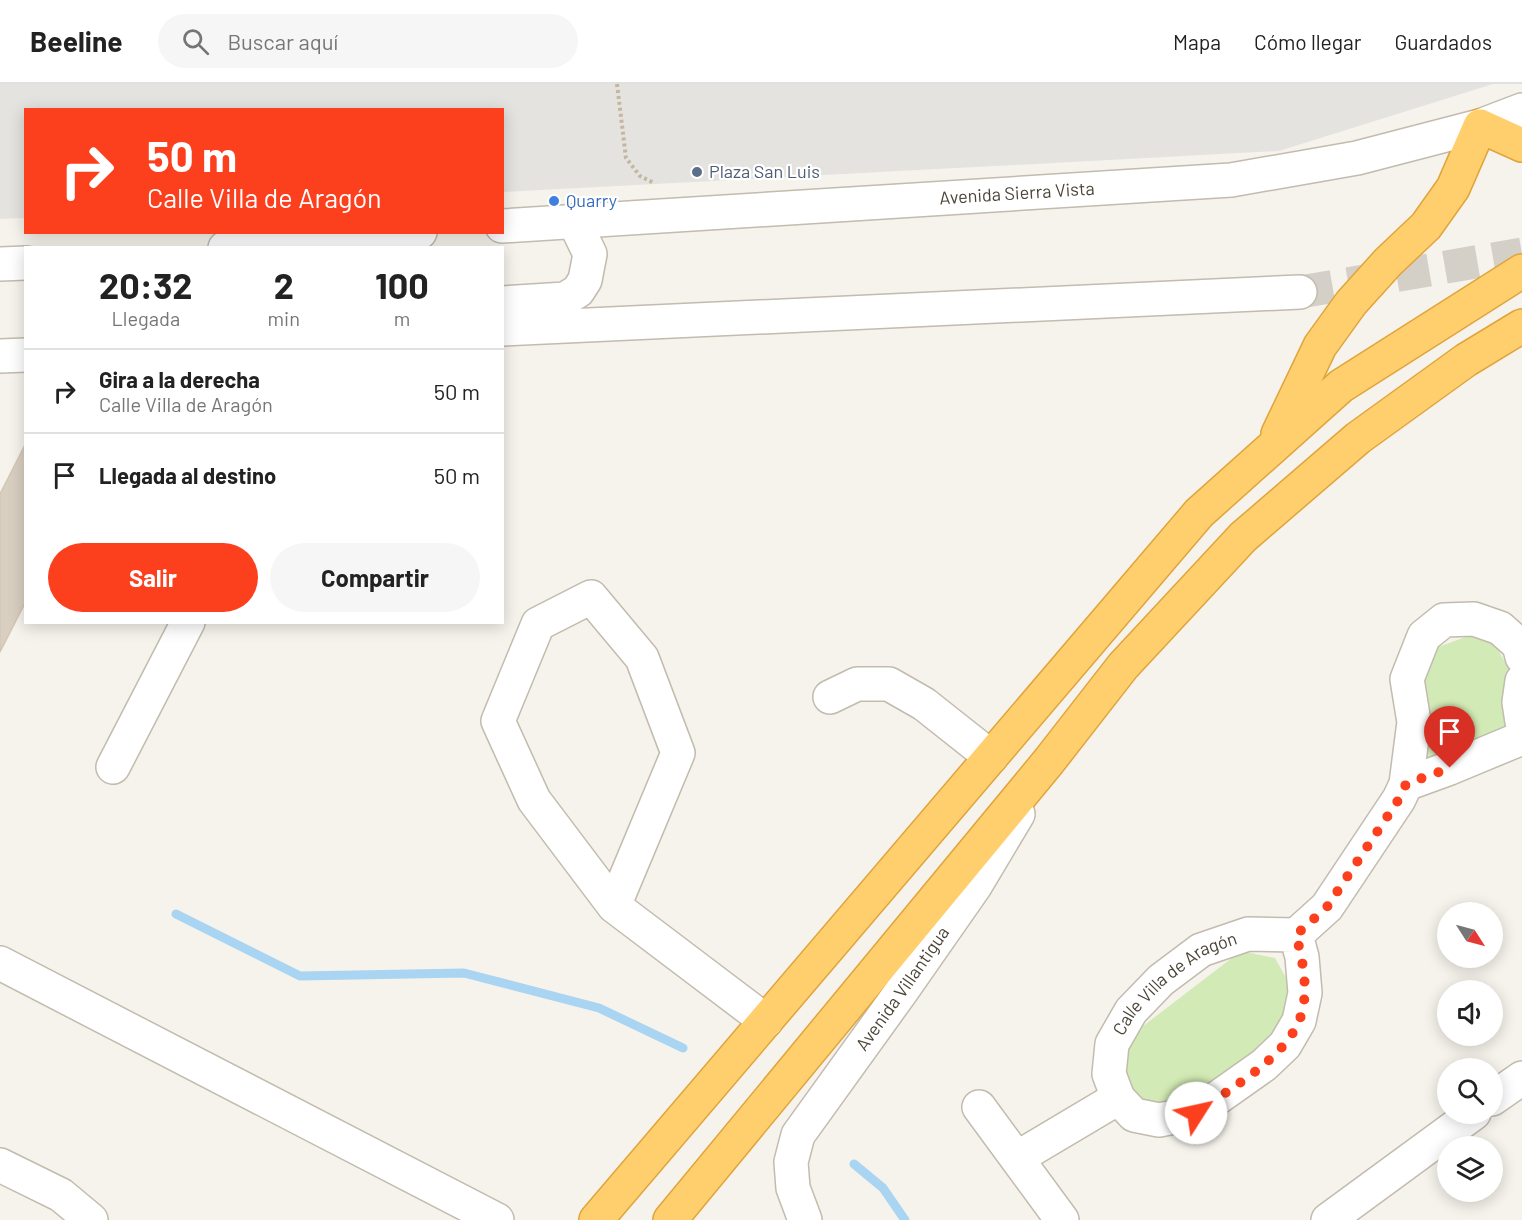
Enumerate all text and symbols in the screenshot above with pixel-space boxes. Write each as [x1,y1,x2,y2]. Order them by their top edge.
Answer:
search box [158,14,578,68]
text: Beeline [30,24,122,58]
icon: search [179,25,212,58]
text: Buscar aquí [227,28,338,54]
text: Mapa [1173,29,1221,54]
text: Cómo llegar [1254,29,1361,54]
text: Guardados [1394,29,1492,54]
text: 50 m [147,130,237,180]
icon: right [48,132,126,210]
place label: Plaza San Luis [709,160,820,182]
marker: Plaza San Luis [690,165,704,179]
street label: Avenida Sierra Vista [939,177,1095,208]
text: Calle Villa de Aragón [147,181,382,213]
place label: Quarry [566,189,617,211]
marker: Quarry [547,194,561,208]
text: 20:32 [99,263,192,306]
text: 2 [274,263,294,306]
text: 100 [375,263,429,306]
text: Llegada [111,306,180,330]
text: min [268,306,300,330]
text: m [394,306,410,330]
text: Gira a la derecha [99,366,260,392]
icon: right [48,375,81,408]
text: 50 m [434,378,480,404]
text: Calle Villa de Aragón [99,392,273,416]
icon: arrive [48,459,81,492]
text: Llegada al destino [99,462,276,488]
text: 50 m [434,462,480,488]
button: Salir [48,543,258,612]
button: Compartir [270,543,480,612]
pin [1424,706,1475,768]
icon: arrive [1433,715,1466,748]
north arrow [1437,902,1503,968]
map controls [1437,902,1503,1202]
street label: Avenida Villantigua [850,922,953,1055]
street label: Calle Villa de Aragón [1108,927,1239,1039]
button: sound [1437,980,1503,1046]
button: search [1437,1058,1503,1124]
position arrow [1164,1081,1228,1145]
button: layers [1437,1136,1503,1202]

